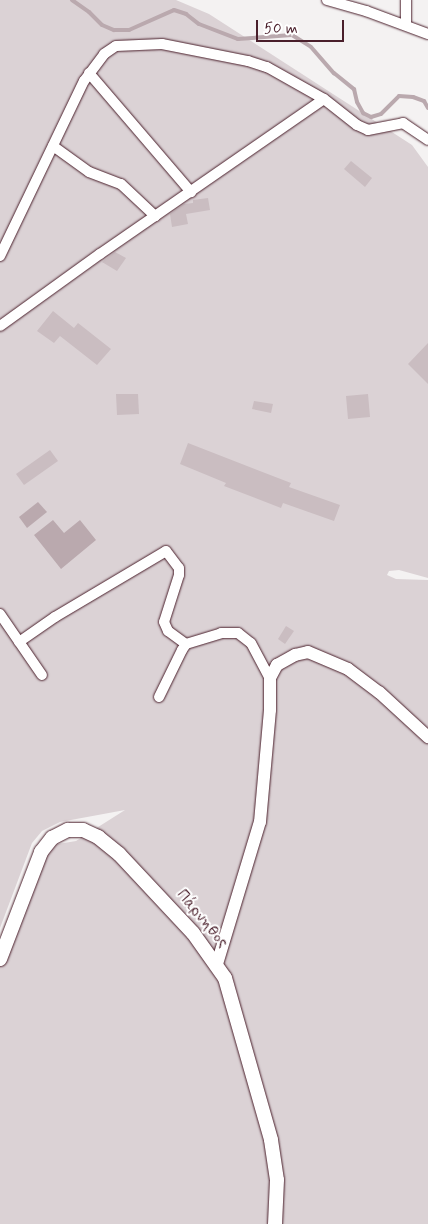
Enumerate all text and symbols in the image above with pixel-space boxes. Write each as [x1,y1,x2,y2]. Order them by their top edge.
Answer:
scale bar [258,10,346,42]
text: 50 m [264,19,298,39]
street label: Πάρνηθος [172,886,232,952]

